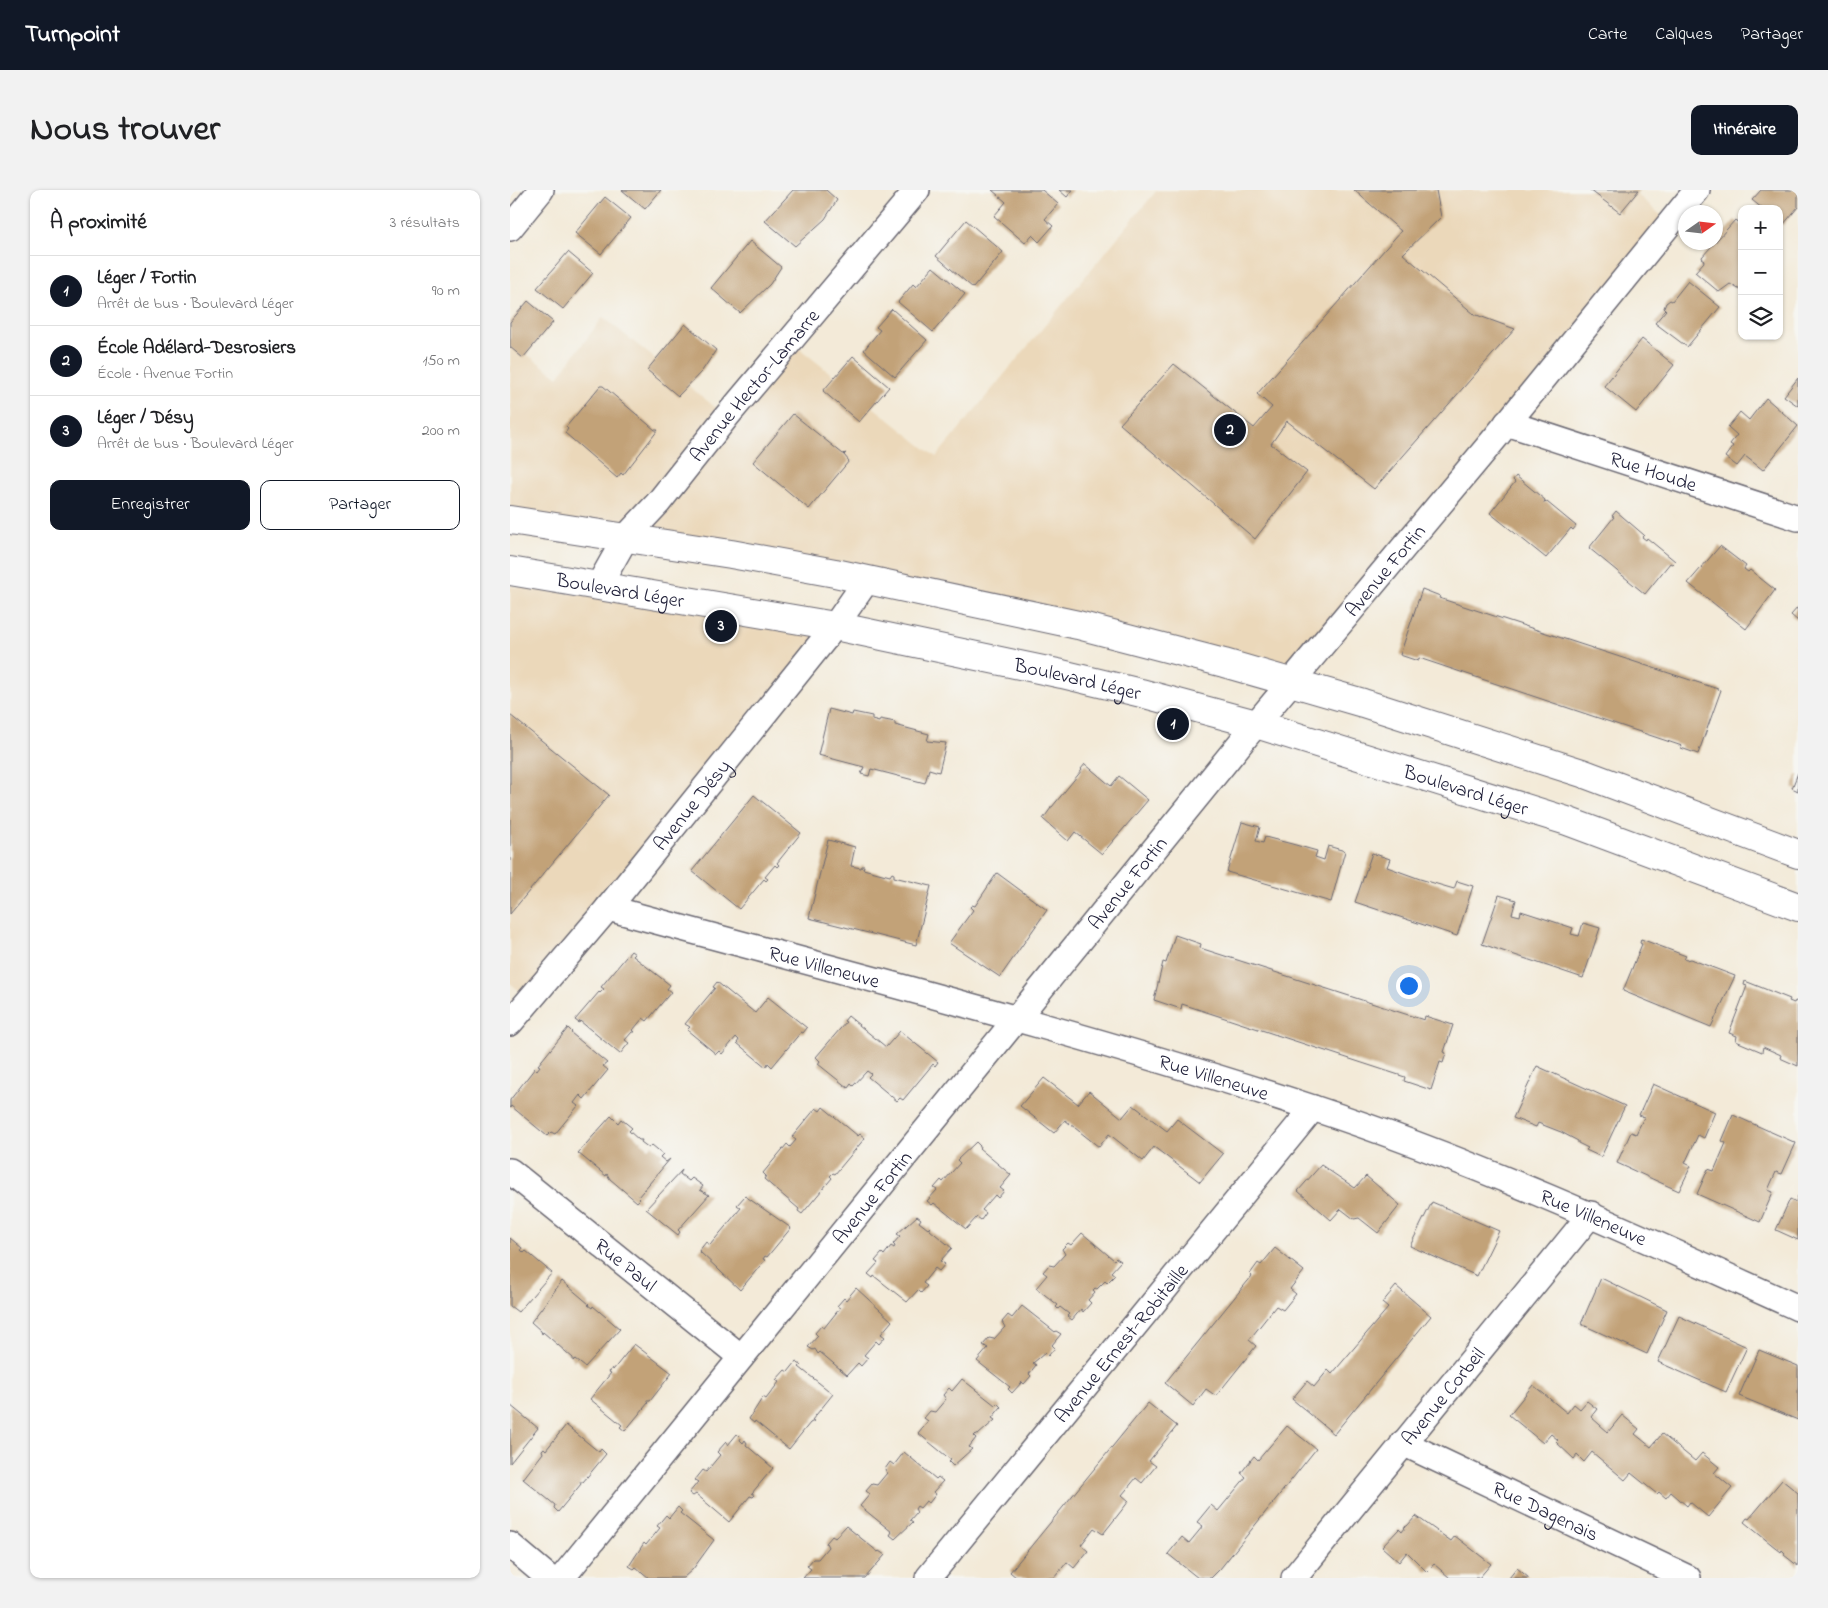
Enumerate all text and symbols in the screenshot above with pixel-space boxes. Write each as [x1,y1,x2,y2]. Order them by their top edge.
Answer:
text: Turnpoint [25,18,120,53]
text: Carte [1588,22,1627,48]
text: Calques [1655,22,1713,48]
text: Partager [1741,22,1803,48]
text: Nous trouver [30,105,220,156]
button: Itinéraire [1691,105,1798,155]
north arrow [1678,205,1723,250]
map controls [1738,205,1783,340]
button: + [1738,205,1783,250]
text: À proximité [50,208,147,238]
text: 3 résultats [390,211,460,235]
button: − [1738,250,1783,295]
text: Léger / Fortin [97,265,196,292]
text: 1 [63,279,69,303]
text: 90 m [432,279,460,303]
text: Arrêt de bus · Boulevard Léger [97,292,294,316]
button: layers [1738,295,1783,340]
street label: Avenue Hector-Lamarre [684,304,828,469]
text: École Adélard-Desrosiers [97,335,296,362]
text: 2 [62,349,70,373]
text: 150 m [422,349,460,373]
text: École · Avenue Fortin [97,362,233,386]
text: Léger / Désy [97,405,194,432]
pin: 2 [1214,411,1246,449]
text: 3 [63,419,69,443]
text: 200 m [422,419,460,443]
text: Arrêt de bus · Boulevard Léger [97,432,294,456]
street label: Rue Houde [1605,445,1700,501]
button: Enregistrer [50,480,250,530]
button: Partager [260,480,460,530]
street label: Avenue Fortin [1339,519,1434,624]
street label: Boulevard Léger [553,567,687,617]
pin: 3 [705,607,737,645]
street label: Boulevard Léger [1010,652,1144,710]
pin: 1 [1157,705,1189,743]
street label: Avenue Désy [648,754,739,858]
street label: Boulevard Léger [1398,759,1532,825]
street label: Avenue Fortin [1082,831,1176,937]
street label: Rue Villeneuve [765,940,882,997]
your location [1396,973,1422,999]
street label: Rue Villeneuve [1155,1049,1272,1110]
street label: Avenue Fortin [827,1145,921,1251]
street label: Rue Villeneuve [1535,1183,1651,1255]
street label: Rue Paul [587,1232,662,1300]
street label: Avenue Ernest-Robitaille [1049,1258,1197,1430]
street label: Avenue Corbeil [1396,1342,1493,1453]
street label: Rue Dagenais [1487,1475,1603,1550]

